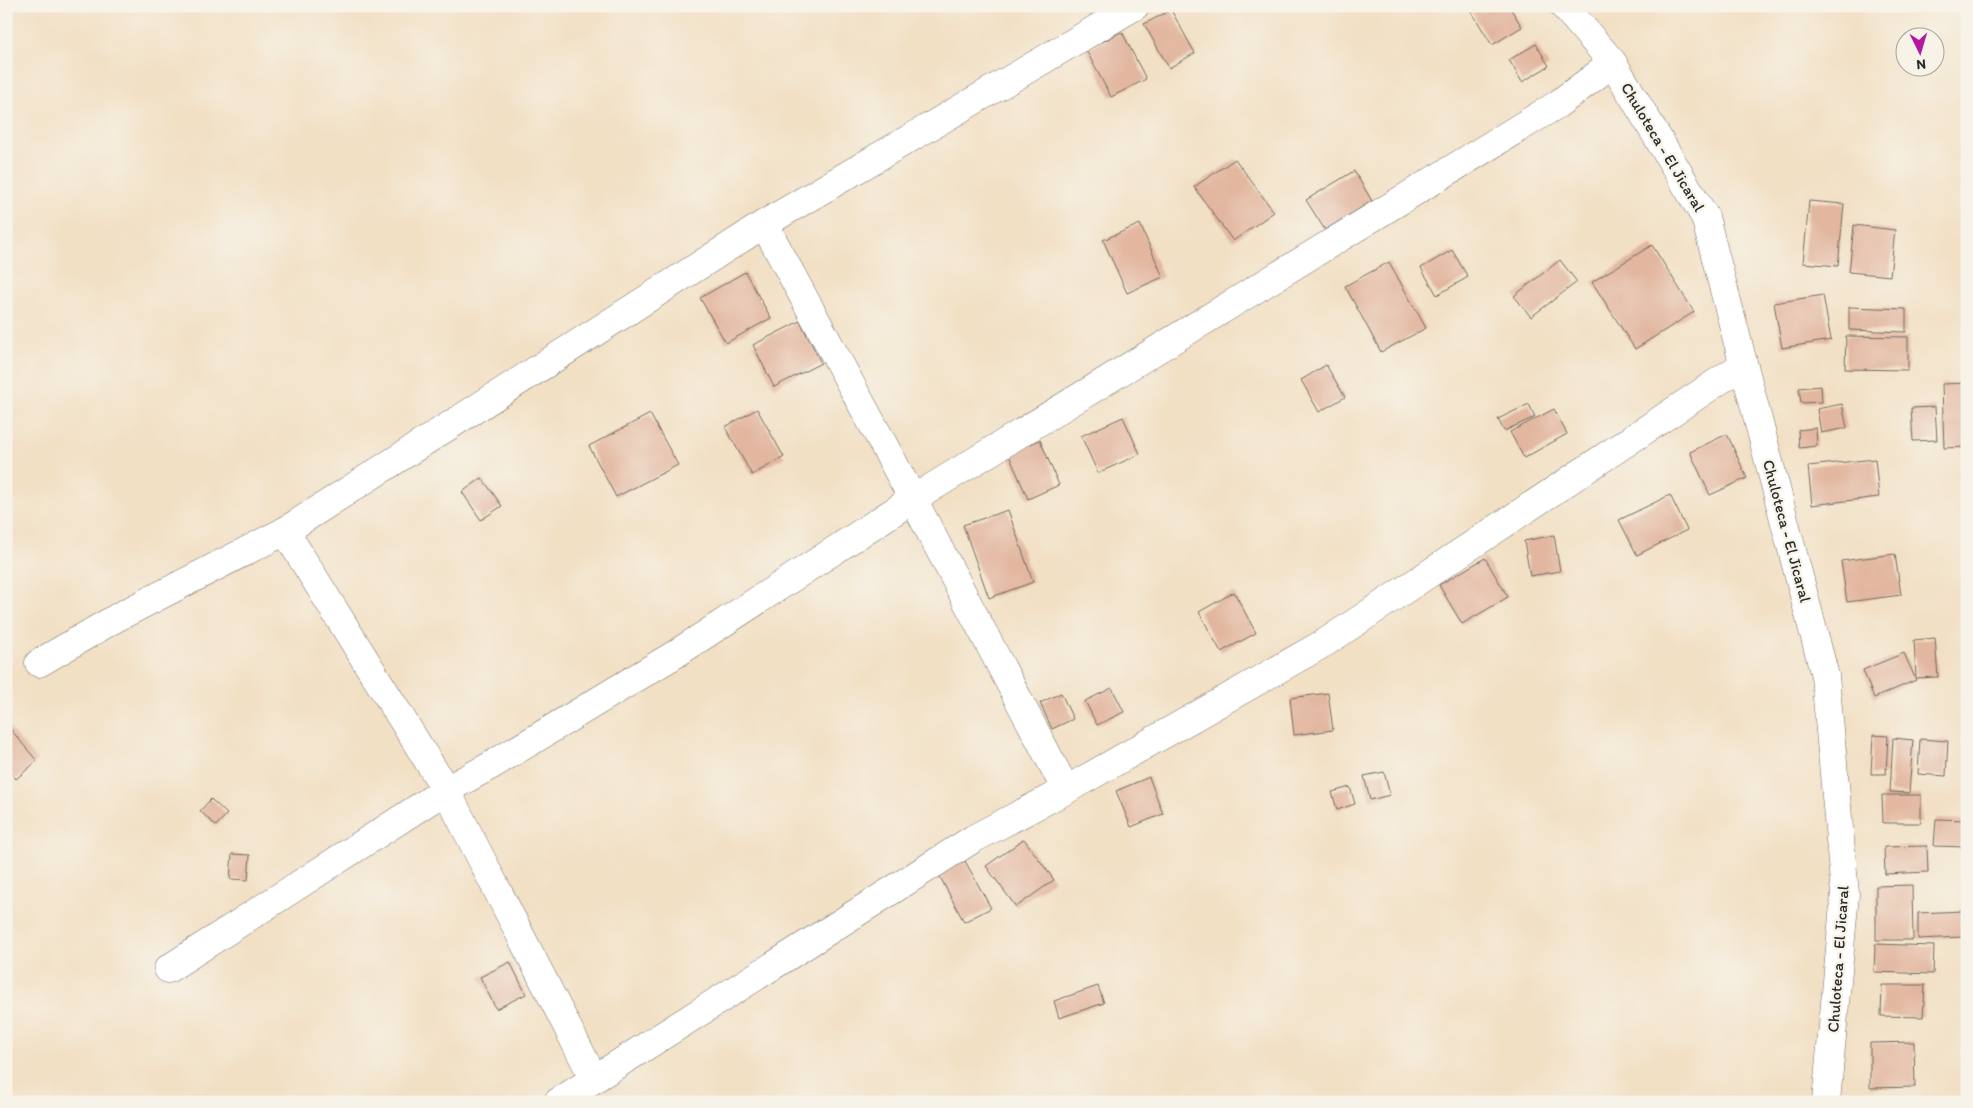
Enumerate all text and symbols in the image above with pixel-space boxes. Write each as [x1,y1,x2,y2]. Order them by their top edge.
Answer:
north arrow [1896,28,1946,78]
text: N [1916,56,1927,73]
street label: Chuloteca - El Jicaral [1617,79,1709,215]
street label: Chuloteca - El Jicaral [1759,458,1815,605]
street label: Chuloteca - El Jicaral [1823,885,1853,1033]

